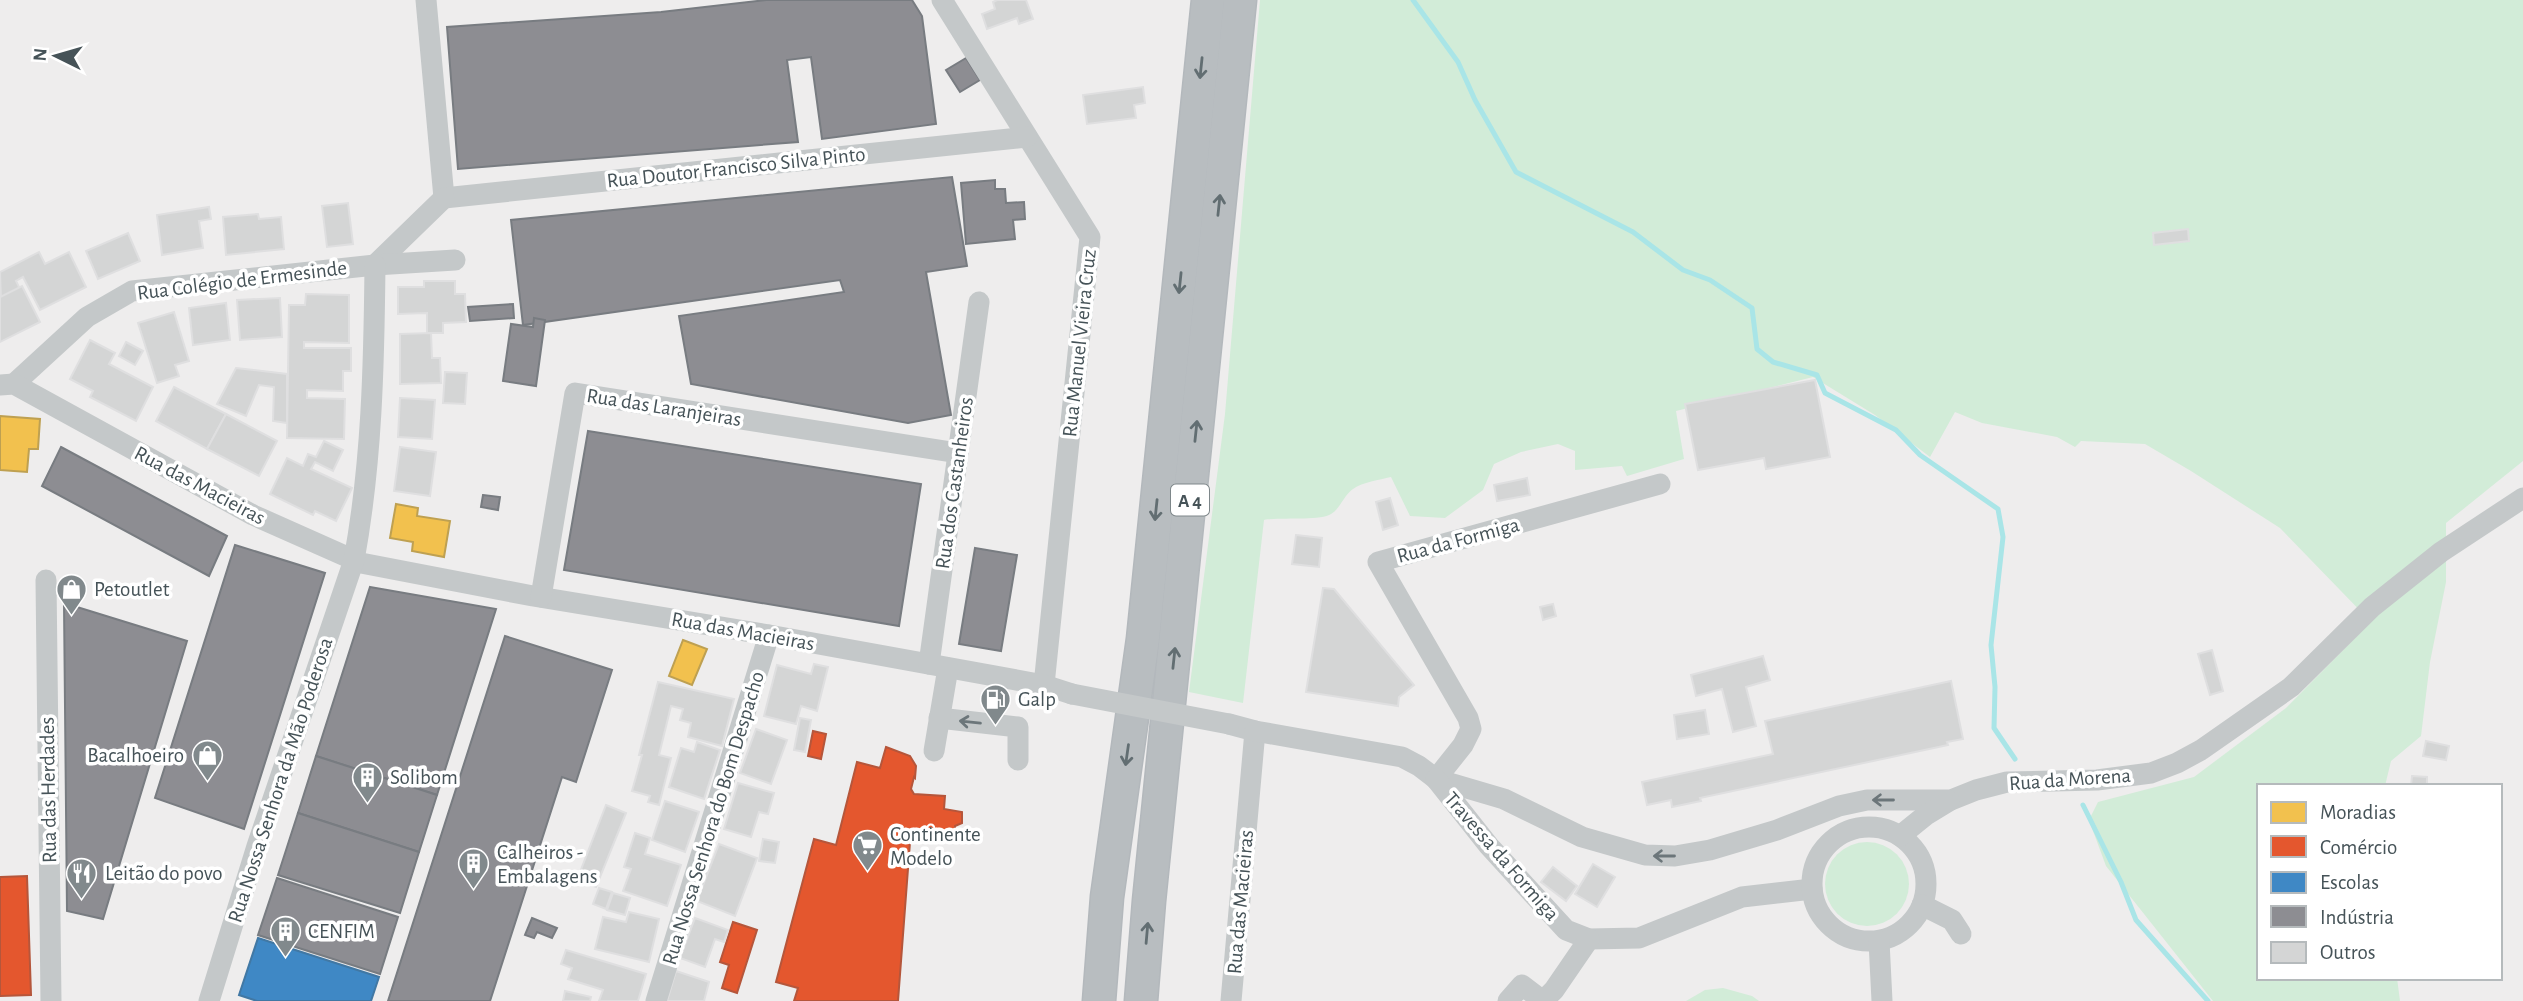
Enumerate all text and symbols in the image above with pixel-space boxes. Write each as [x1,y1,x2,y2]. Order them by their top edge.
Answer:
north arrow [21,21,91,91]
text: N [31,47,51,62]
one-way arrow [1195,56,1208,79]
street label: Rua Doutor Francisco Silva Pinto [606,143,866,192]
one-way arrow [1213,194,1226,217]
street label: Rua Manuel Vieira Cruz [1059,248,1100,438]
street label: Rua Colégio de Ermesinde [136,257,348,304]
one-way arrow [1173,272,1186,294]
street label: Rua das Laranjeiras [585,385,743,430]
street label: Rua dos Castanheiros [932,396,977,570]
one-way arrow [1190,421,1203,443]
street label: Rua das Macieiras [131,442,269,529]
road number: A 4 [1171,485,1209,516]
one-way arrow [1149,498,1162,520]
street label: Rua da Formiga [1395,514,1522,567]
shop icon: Petoutlet [54,572,88,616]
place label: Petoutlet [94,579,170,600]
street label: Rua das Macieiras [670,609,816,654]
street label: Rua Nossa Senhora da Mão Poderosa [224,635,337,925]
one-way arrow [1167,647,1180,670]
street label: Rua Nossa Senhora do Bom Despacho [659,669,768,967]
fuel station icon: Galp [978,682,1012,726]
place label: Galp [1018,689,1056,710]
one-way arrow [960,715,982,728]
street label: Rua das Herdades [37,717,60,863]
shop icon: Bacalhoeiro [190,738,224,782]
one-way arrow [1120,743,1133,766]
place label: Bacalhoeiro [87,745,184,766]
building icon: Solibom [350,760,384,804]
street label: Rua da Morena [2008,765,2132,794]
place label: Solibom [390,767,458,788]
legend [2257,784,2502,980]
street label: Travessa da Formiga [1440,788,1563,925]
one-way arrow [1871,793,1894,807]
text: Moradias [2320,802,2396,823]
place label: Continente Modelo [890,824,981,869]
supermarket icon: Continente Modelo [850,829,884,873]
street label: Rua das Macieiras [1224,829,1257,975]
text: Comércio [2320,837,2397,858]
place label: Calheiros - Embalagens [497,842,598,887]
building icon: Calheiros - Embalagens [457,847,491,891]
one-way arrow [1652,849,1675,863]
restaurant icon: Leitão do povo [65,856,99,900]
place label: Leitão do povo [105,863,223,884]
text: Escolas [2320,872,2379,893]
text: Indústria [2320,907,2394,928]
building icon: CENFIM [268,914,302,958]
place label: CENFIM [308,921,375,942]
one-way arrow [1141,922,1154,945]
text: Outros [2320,942,2376,963]

